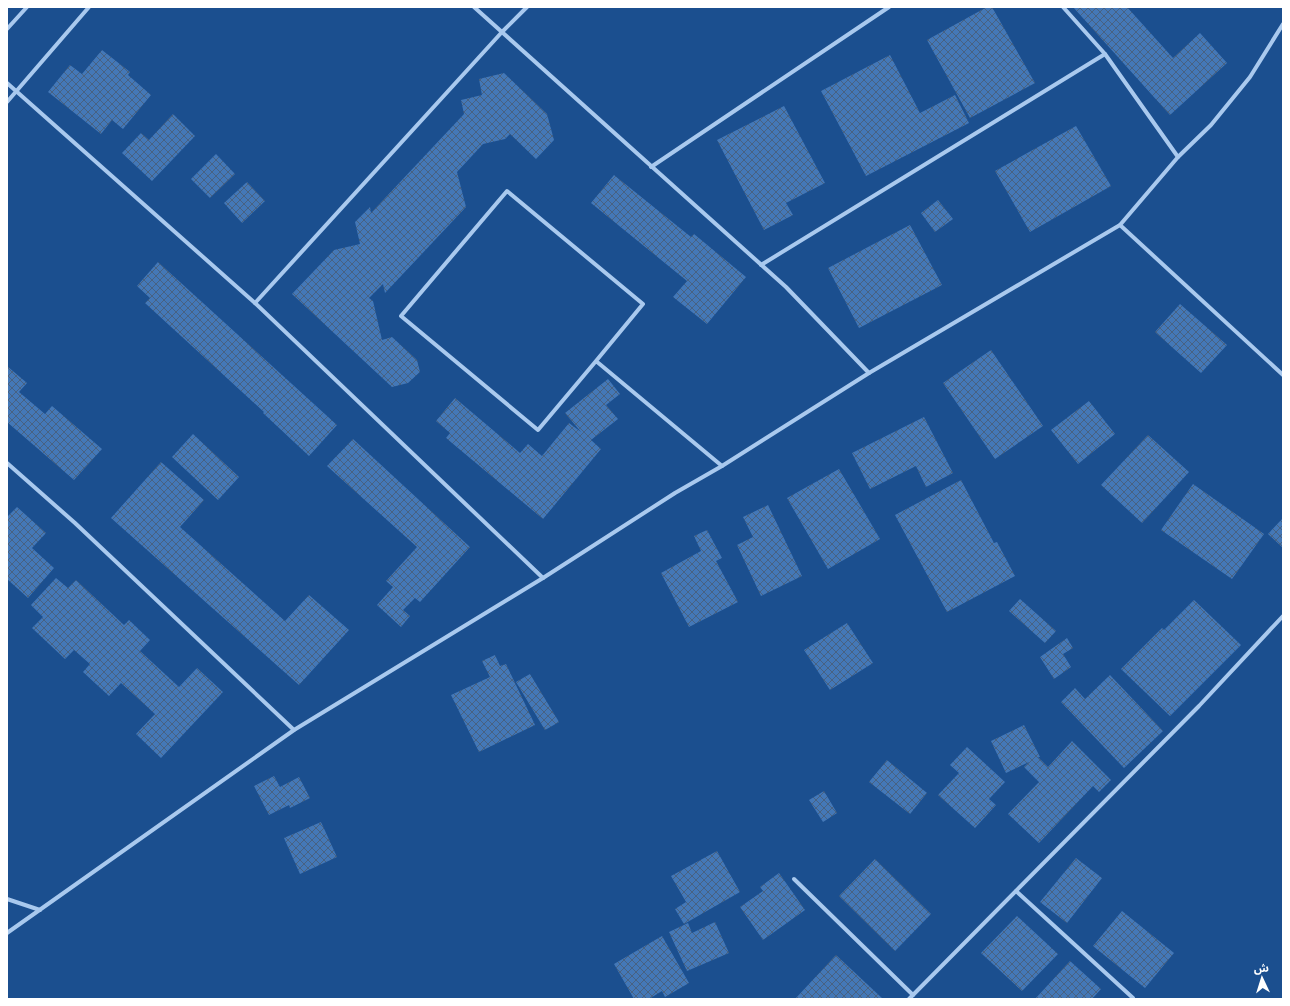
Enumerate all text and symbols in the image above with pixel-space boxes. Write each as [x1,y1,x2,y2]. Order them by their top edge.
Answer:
north arrow [1242,958,1282,998]
text: ش [1253,960,1269,976]

